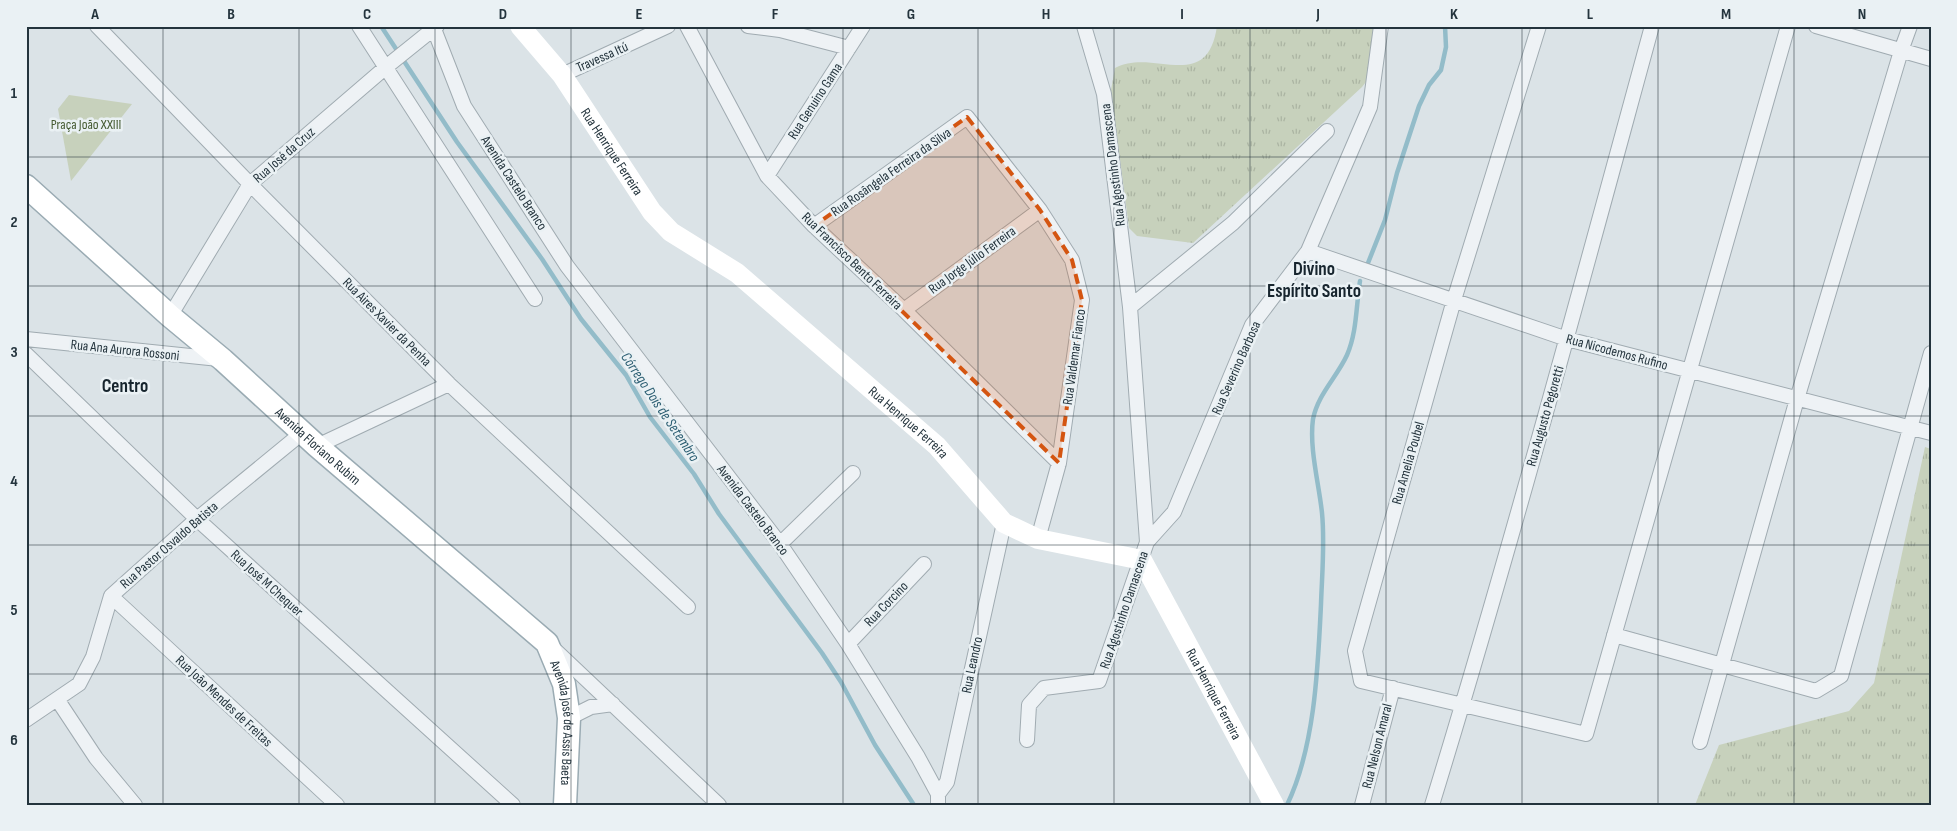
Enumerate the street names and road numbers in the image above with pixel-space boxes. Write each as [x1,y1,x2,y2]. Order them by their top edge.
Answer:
street label: Travessa Itú [573,38,631,76]
street label: Rua Genuino Gama [784,60,846,142]
street label: Rua Agostinho Damascena [1097,103,1129,227]
street label: Rua Henrique Ferreira [577,105,647,198]
street label: Rua José da Cruz [250,123,318,187]
street label: Rua Rosângela Ferreira da Silva [827,124,955,220]
street label: Avenida Castelo Branco [477,132,551,233]
street label: Rua Francisco Bento Ferreira [798,209,906,313]
street label: Rua Jorge Júlio Ferreira [925,223,1019,297]
street label: Rua Aires Xavier da Penha [339,274,435,370]
street label: Rua Valdemar Fianco [1059,308,1089,406]
street label: Rua Severino Barbosa [1208,319,1264,417]
street label: Rua Nicodemos Rufino [1564,330,1670,374]
street label: Rua Ana Aurora Rossoni [70,336,180,364]
street label: Rua Augusto Pegoretti [1523,364,1567,468]
street label: Rua Henrique Ferreira [865,382,952,462]
street label: Avenida Floriano Rubim [271,403,364,488]
street label: Rua Amelia Poubel [1388,420,1428,506]
street label: Avenida Castelo Branco [713,461,793,559]
street label: Rua Pastor Osvaldo Batista [116,498,222,592]
street label: Rua José M Chequer [227,546,307,620]
street label: Rua Agostinho Damascena [1096,549,1152,671]
street label: Rua Corcino [860,578,912,630]
street label: Rua Leandro [958,635,986,695]
street label: Rua Henrique Ferreira [1183,645,1246,742]
street label: Rua João Mendes de Freitas [172,652,276,750]
street label: Avenida José de Assis Baeta [546,657,578,786]
street label: Rua Nelson Amaral [1358,702,1396,790]

